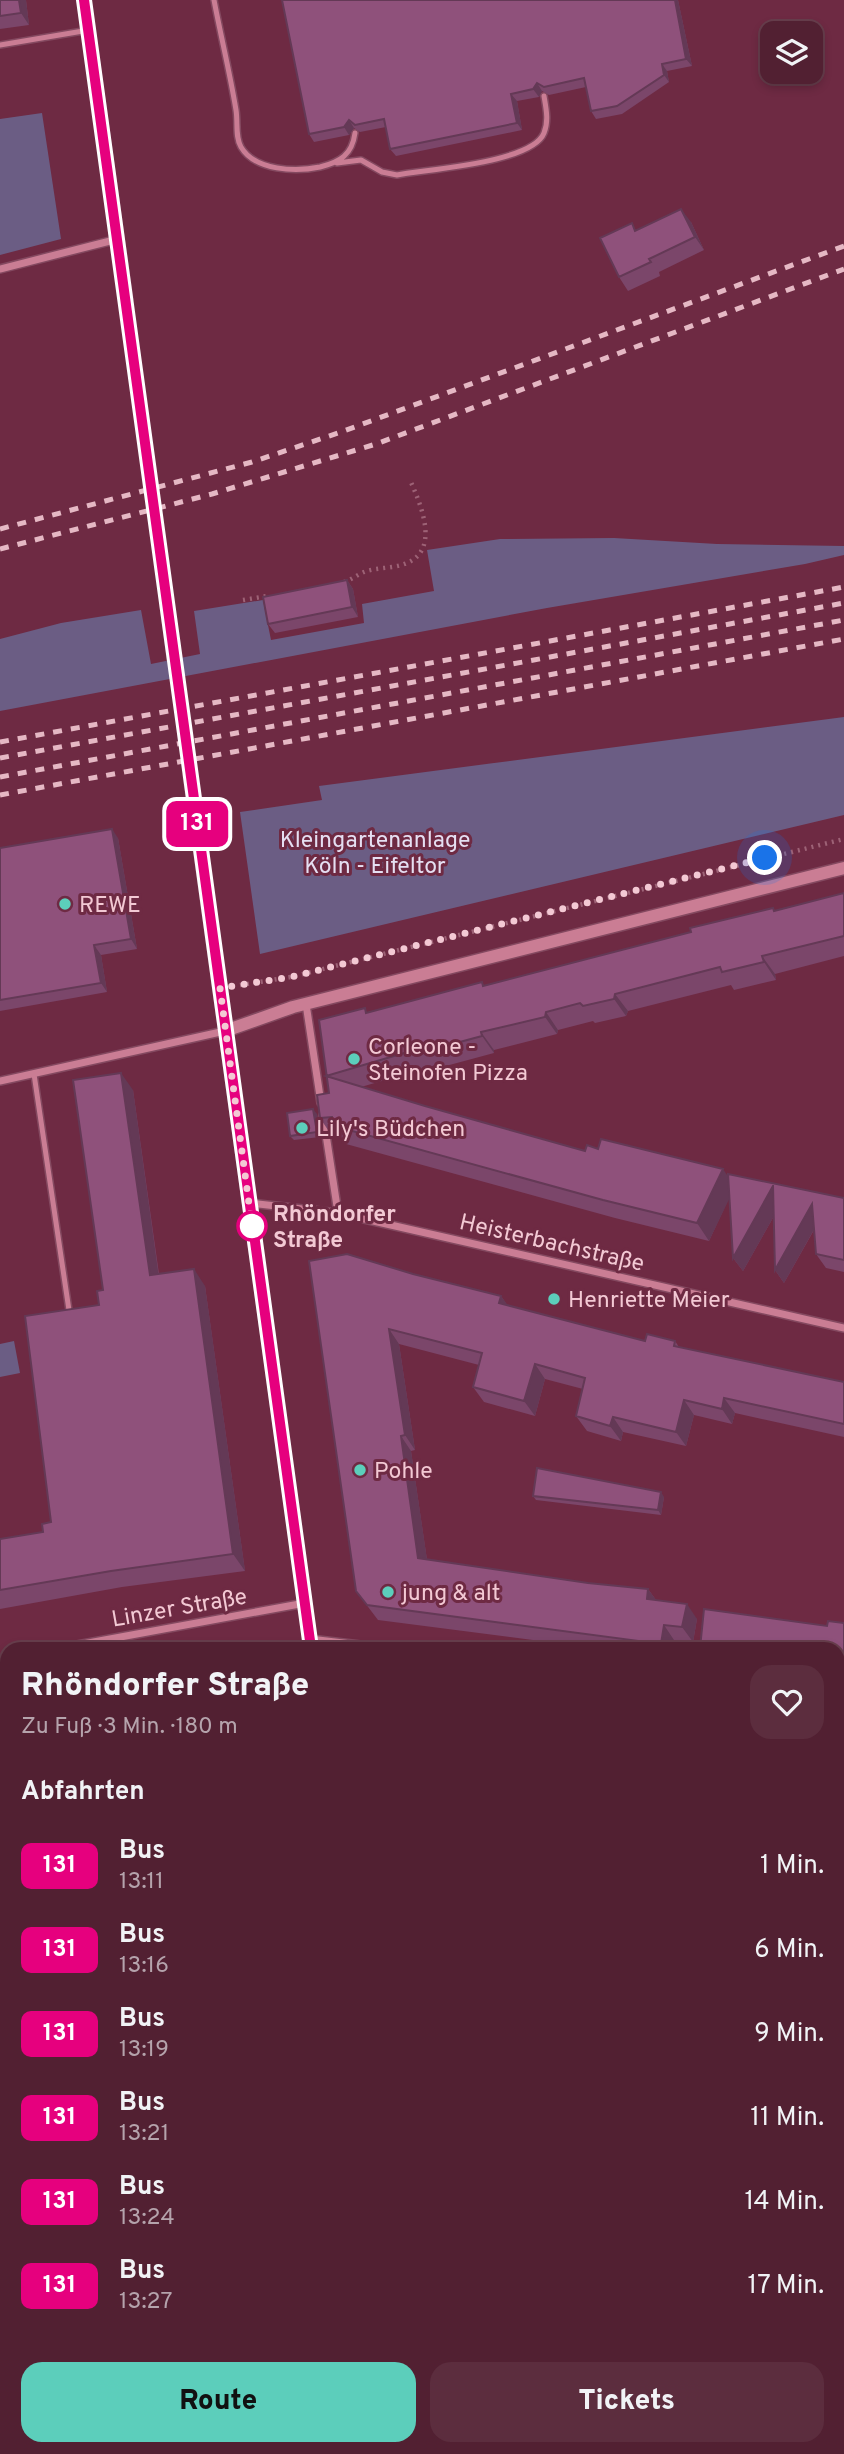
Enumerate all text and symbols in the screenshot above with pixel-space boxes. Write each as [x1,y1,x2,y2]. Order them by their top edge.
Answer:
map controls [760,21,823,84]
button: layers [760,21,823,84]
line badge: 131 [157,801,237,847]
text: 131 [180,809,214,839]
park label: Kleingartenanlage Köln - Eifeltor [280,827,470,882]
your location [747,840,782,875]
place label: REWE [79,892,141,921]
marker: REWE [57,896,73,912]
place label: Corleone - Steinofen Pizza [368,1034,528,1089]
marker: Corleone - Steinofen Pizza [346,1051,362,1067]
place label: Lily's Büdchen [316,1116,465,1145]
marker: Lily's Büdchen [294,1120,310,1136]
place label: Rhöndorfer Straße [273,1201,396,1256]
street label: Heisterbachstraße [456,1209,647,1280]
marker: Rhöndorfer Straße [237,1211,267,1241]
place label: Henriette Meier [568,1287,730,1316]
marker: Henriette Meier [546,1291,562,1307]
place label: Pohle [374,1458,433,1487]
marker: Pohle [352,1462,368,1478]
place label: jung & alt [400,1580,500,1609]
street label: Linzer Straße [109,1583,249,1636]
marker: jung & alt [380,1584,396,1600]
button: heart [750,1665,824,1739]
text: Rhöndorfer Straße [21,1666,309,1708]
text: Zu Fuß · 3 Min. · 180 m [21,1713,238,1742]
text: Abfahrten [21,1776,145,1809]
text: Bus [119,1835,165,1868]
text: 1 Min. [760,1850,824,1883]
text: 131 [43,1851,76,1881]
text: 13:11 [119,1868,164,1897]
text: Bus [119,1919,165,1952]
text: 6 Min. [754,1934,824,1967]
text: 131 [43,1935,76,1965]
text: 13:16 [119,1952,169,1981]
text: Bus [119,2003,165,2036]
text: 9 Min. [754,2018,824,2051]
text: 131 [43,2019,76,2049]
text: 13:19 [119,2036,169,2065]
text: Bus [119,2087,165,2120]
text: 11 Min. [750,2102,824,2135]
text: 131 [43,2103,76,2133]
text: 13:21 [119,2120,169,2149]
text: Bus [119,2171,165,2204]
text: 14 Min. [744,2186,824,2219]
text: 131 [43,2187,76,2217]
text: 13:24 [119,2204,175,2233]
text: Bus [119,2255,165,2288]
text: 17 Min. [748,2270,824,2303]
text: 131 [43,2271,76,2301]
text: 13:27 [119,2288,172,2317]
button: Route [21,2362,416,2442]
button: Tickets [430,2362,824,2442]

